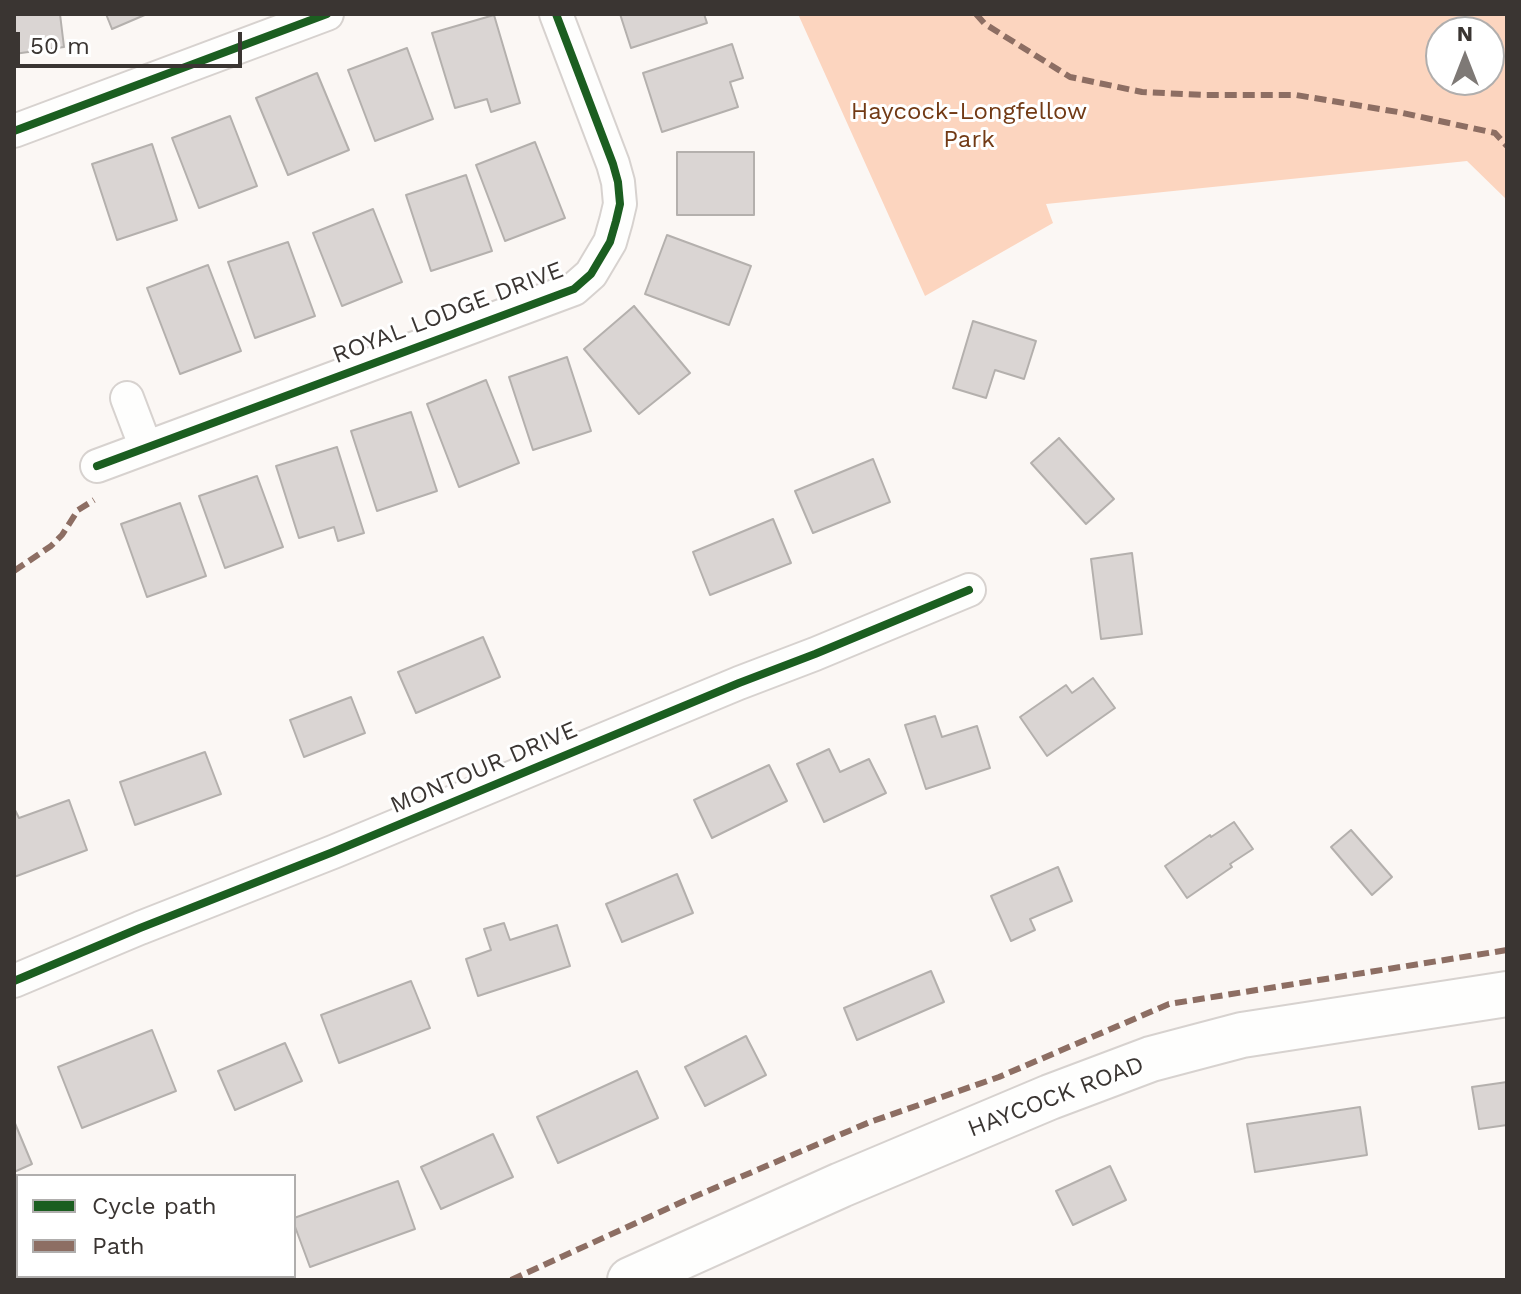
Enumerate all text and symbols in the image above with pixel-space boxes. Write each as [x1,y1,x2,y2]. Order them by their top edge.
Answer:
scale bar [20,16,246,66]
north arrow [1425,16,1505,96]
text: N [1457,21,1473,46]
text: 50 m [30,32,90,60]
park label: Haycock-Longfellow Park [851,98,1087,154]
street label: ROYAL LODGE DRIVE [328,256,568,370]
street label: MONTOUR DRIVE [386,716,582,820]
street label: HAYCOCK ROAD [964,1050,1148,1144]
legend [16,1174,296,1278]
text: Cycle path [92,1192,217,1220]
text: Path [92,1232,145,1260]

